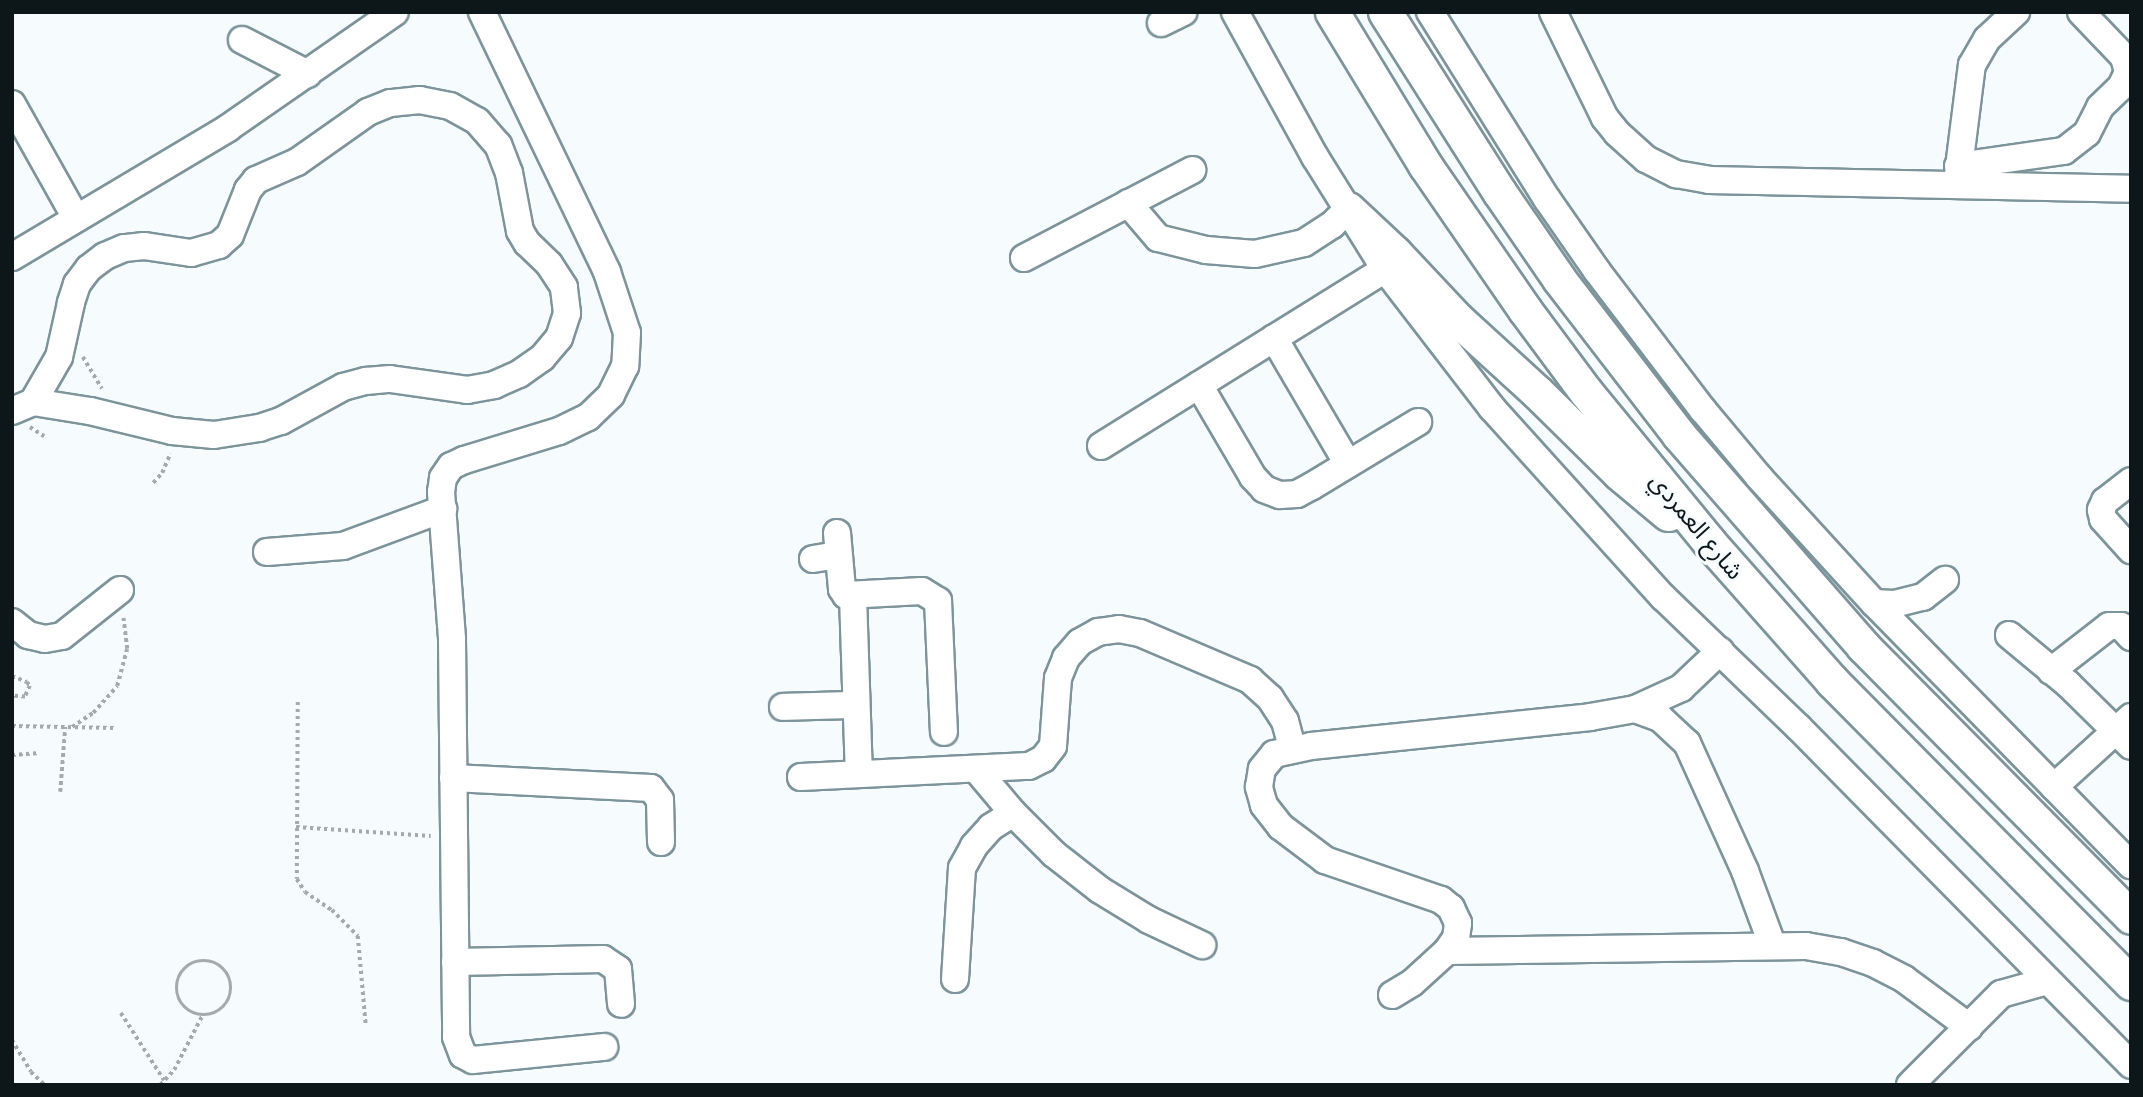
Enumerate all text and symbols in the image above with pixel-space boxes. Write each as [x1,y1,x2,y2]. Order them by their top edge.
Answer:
street label: شارع العمردي [1644,467,1750,585]

